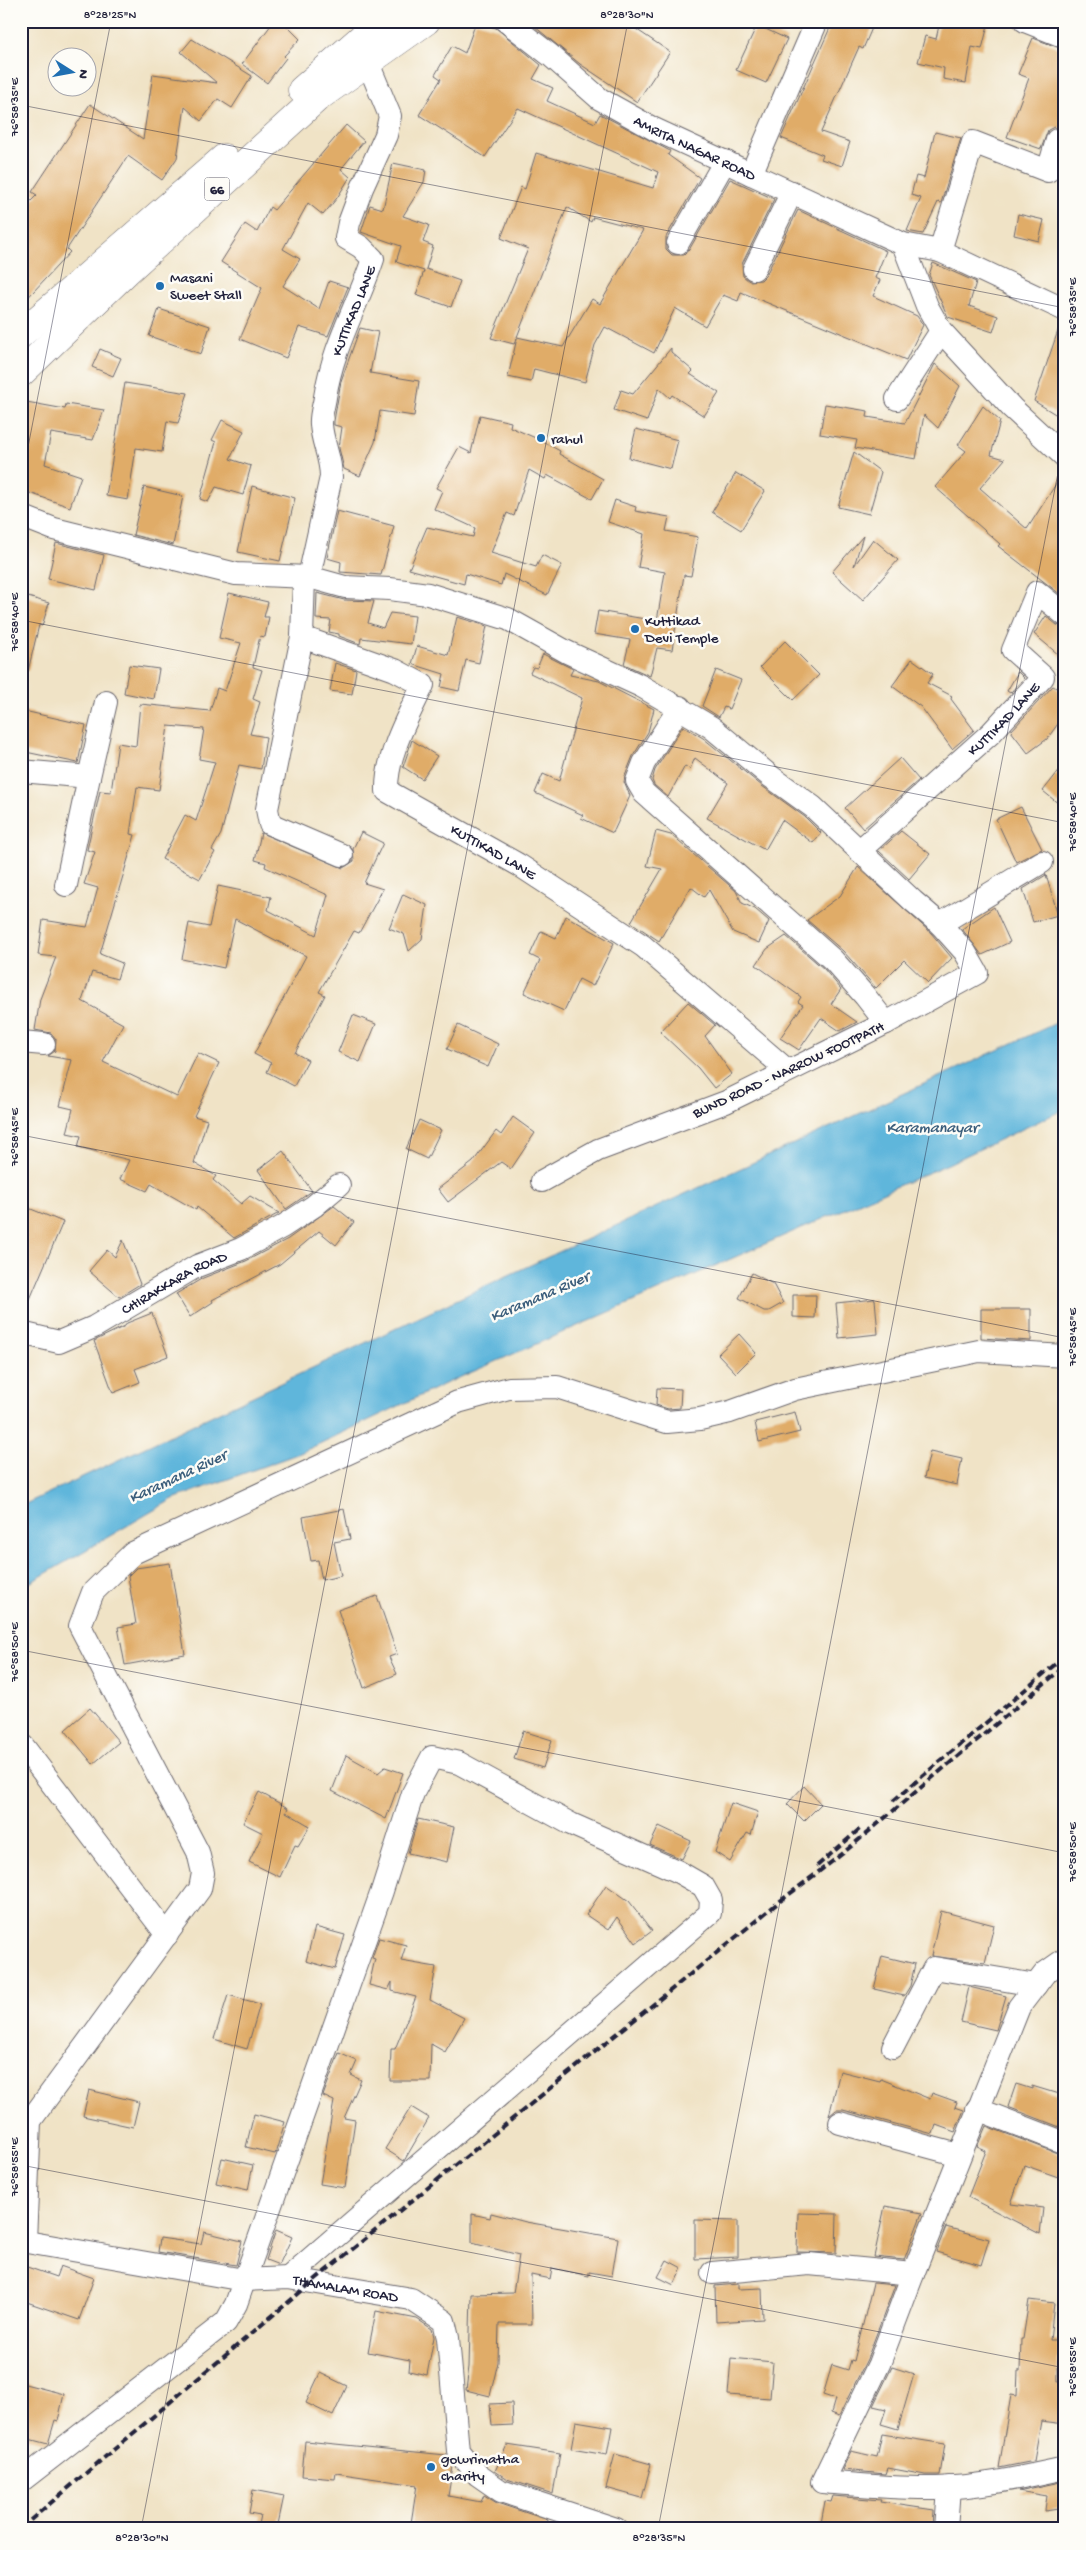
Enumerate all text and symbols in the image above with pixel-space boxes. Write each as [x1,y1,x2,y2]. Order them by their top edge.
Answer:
text: 8°28'25"N [84,9,136,23]
text: 8°28'30"N [600,9,654,23]
north arrow [48,48,98,98]
text: N [73,68,92,80]
text: 76°58'35"E [9,77,23,137]
street label: AMRITA NAGAR ROAD [630,112,758,186]
road number: 66 [204,178,230,200]
street label: KUTTIKAD LANE [329,263,381,359]
place label: Masani Sweet Stall [170,270,242,305]
text: 76°58'35"E [1067,277,1081,337]
marker: Masani Sweet Stall [154,280,166,292]
place label: rahul [551,431,583,449]
marker: rahul [535,432,547,444]
text: 76°58'40"E [9,592,23,652]
place label: Kuttikad Devi Temple [644,613,719,648]
marker: Kuttikad Devi Temple [629,623,641,635]
street label: KUTTIKAD LANE [965,679,1045,761]
text: 76°58'40"E [1067,792,1081,852]
street label: KUTTIKAD LANE [447,821,539,885]
street label: BUND ROAD - NARROW FOOTPATH [689,1018,888,1124]
text: 76°58'45"E [9,1107,23,1167]
water label: Karamanayar [886,1120,981,1139]
street label: CHIRAKKARA ROAD [119,1248,230,1320]
water label: Karamana River [488,1268,596,1328]
text: 76°58'45"E [1067,1307,1081,1367]
water label: Karamana River [127,1446,233,1509]
text: 76°58'50"E [9,1622,23,1683]
text: 76°58'50"E [1067,1822,1081,1883]
text: 76°58'55"E [9,2137,23,2197]
street label: THAMALAM ROAD [290,2272,400,2308]
text: 76°58'55"E [1067,2337,1081,2397]
place label: gowrimatha charity [441,2451,520,2486]
marker: gowrimatha charity [425,2461,437,2473]
text: 8°28'30"N [115,2532,169,2546]
text: 8°28'35"N [633,2532,686,2546]

